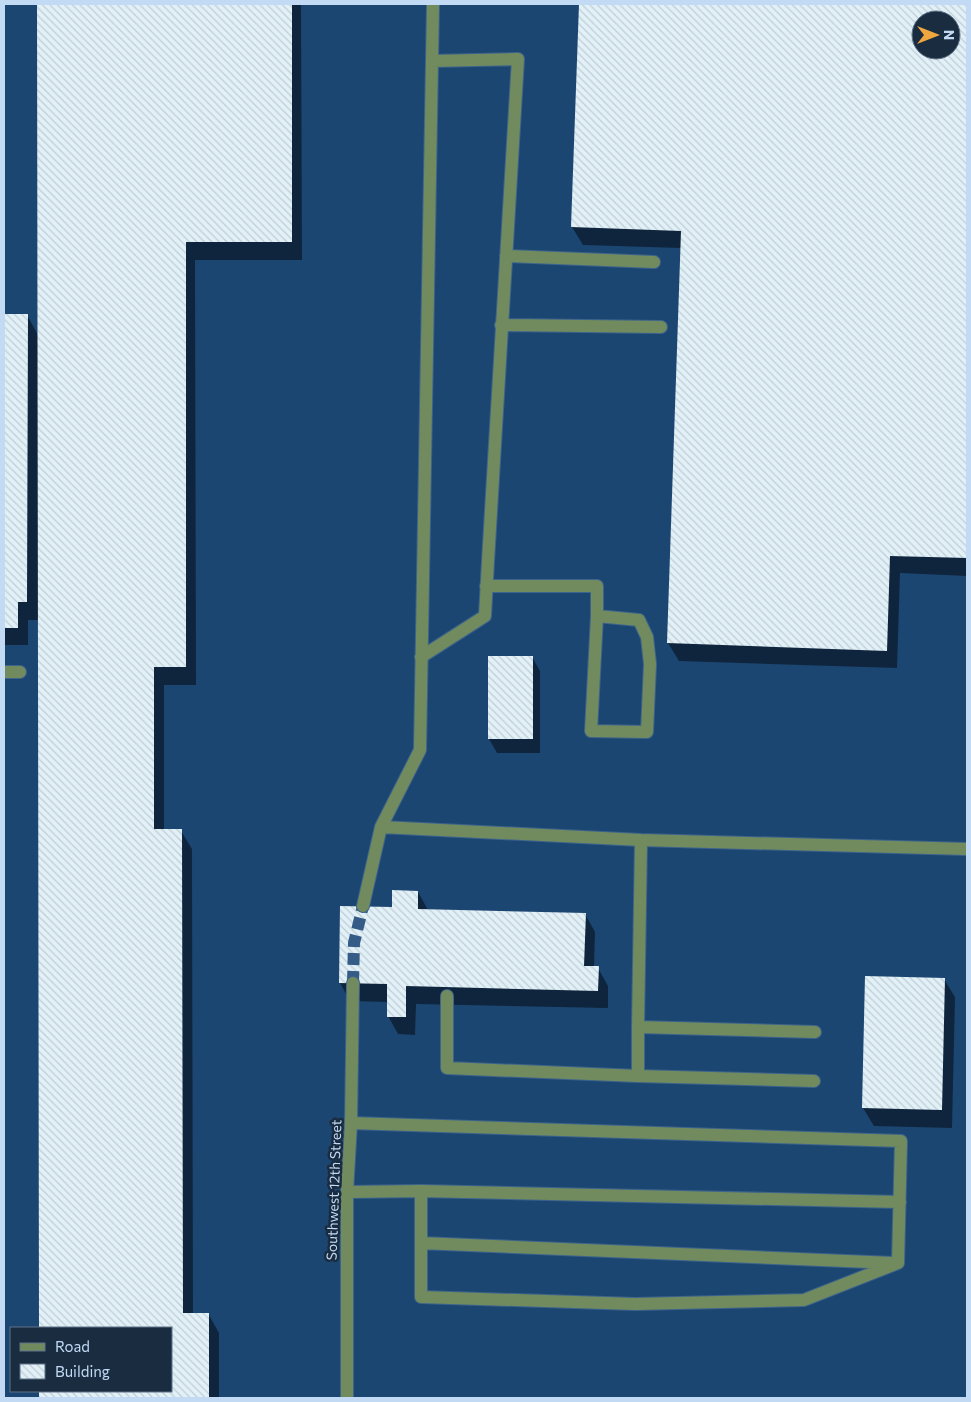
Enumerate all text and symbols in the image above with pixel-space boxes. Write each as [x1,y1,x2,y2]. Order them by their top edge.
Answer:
north arrow [911,10,961,60]
text: N [941,30,958,40]
street label: Southwest 12th Street [323,1119,344,1261]
legend [10,1327,172,1392]
text: Road [55,1337,90,1355]
text: Building [55,1362,110,1380]

